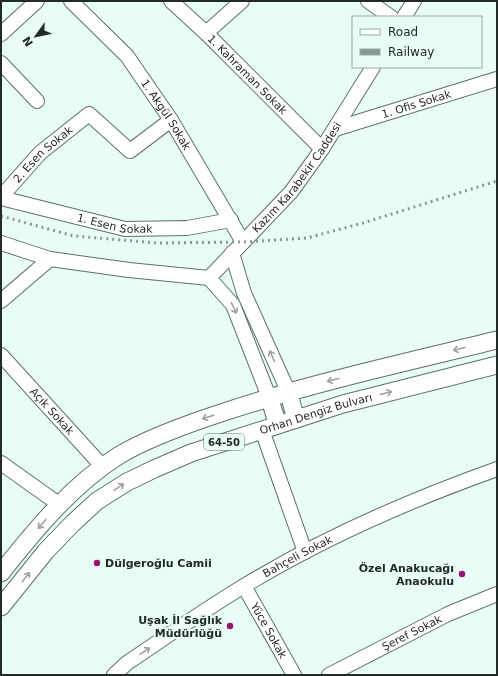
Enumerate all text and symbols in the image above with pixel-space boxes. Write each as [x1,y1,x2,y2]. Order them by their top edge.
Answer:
north arrow [16,16,56,56]
legend [352,16,482,68]
text: Road [388,25,418,39]
street label: 1. Kahraman Sokak [205,32,290,118]
text: N [20,34,36,49]
text: Railway [388,45,434,59]
street label: 1. Akgül Sokak [138,77,194,153]
street label: 1. Ofis Sokak [380,87,453,121]
street label: Kazım Karabekir Caddesi [250,120,344,235]
street label: 2. Esen Sokak [11,123,76,186]
street label: 1. Esen Sokak [75,211,153,236]
one-way arrow [230,302,238,314]
one-way arrow [453,346,466,354]
one-way arrow [268,350,275,362]
one-way arrow [327,377,340,385]
street label: Açık Sokak [27,385,77,438]
one-way arrow [379,389,392,396]
street label: Orhan Dengiz Bulvarı [258,391,374,437]
one-way arrow [202,414,215,421]
road number: 64-50 [204,434,244,450]
one-way arrow [113,483,125,491]
one-way arrow [38,518,47,529]
street label: Bahçeli Sokak [261,533,335,580]
place label: Dülgeroğlu Camii [105,557,212,570]
marker: Dülgeroğlu Camii [92,558,102,568]
place label: Özel Anakucağı Anaokulu [359,561,454,588]
marker: Özel Anakucağı Anaokulu [457,569,467,579]
one-way arrow [21,571,30,582]
street label: Yüce Sokak [247,600,290,661]
street label: Şeref Sokak [380,612,445,654]
place label: Uşak İl Sağlık Müdürlüğü [138,613,223,640]
marker: Uşak İl Sağlık Müdürlüğü [225,621,235,631]
one-way arrow [139,647,150,655]

